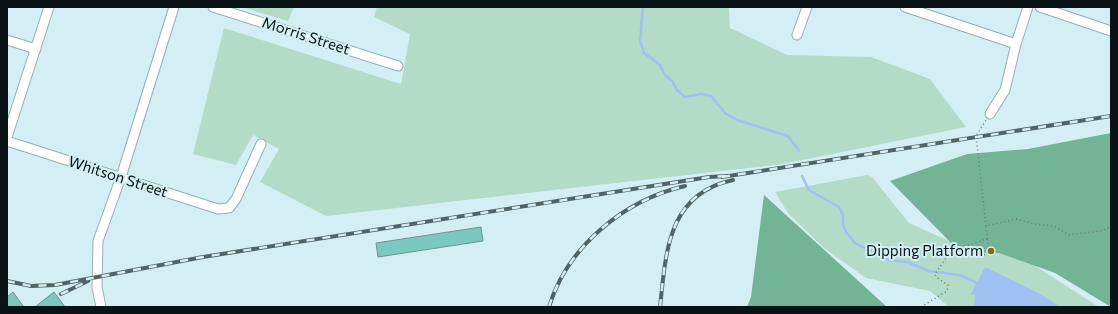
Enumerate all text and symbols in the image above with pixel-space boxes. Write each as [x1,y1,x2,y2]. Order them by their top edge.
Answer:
street label: Morris Street [260,12,352,58]
street label: Whitson Street [66,151,170,201]
place label: Dipping Platform [866,241,983,259]
marker: Dipping Platform [986,246,996,256]

